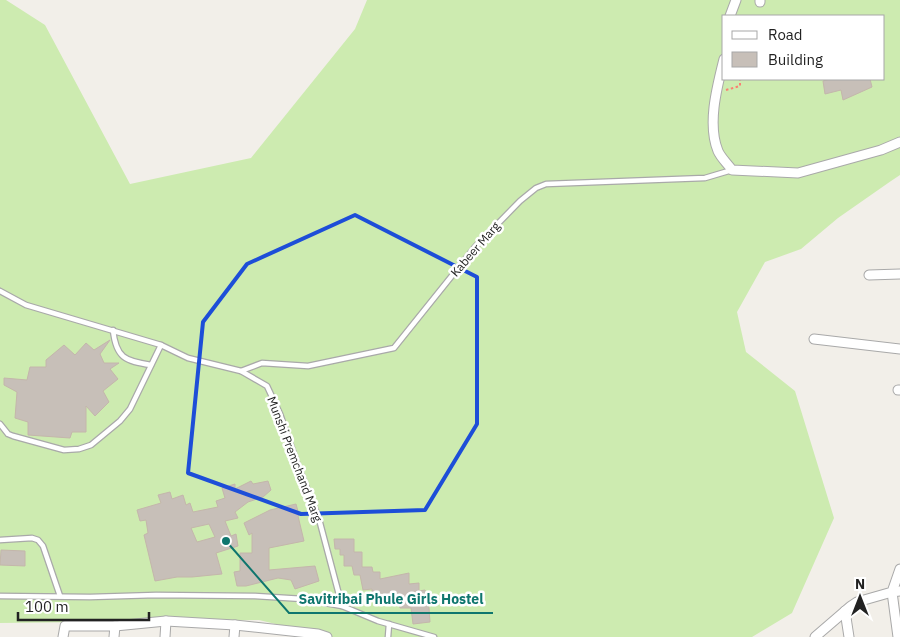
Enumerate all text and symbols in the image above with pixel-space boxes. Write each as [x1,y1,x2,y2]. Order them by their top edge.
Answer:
legend [722,15,885,80]
text: Road [768,25,803,44]
text: Building [768,50,823,69]
street label: Kabeer Marg [447,218,503,280]
street label: Munshi Premchand Marg [264,394,326,524]
north arrow [835,572,885,622]
text: N [855,575,865,593]
callout: Savitribai Phule Girls Hostel [289,584,493,613]
scale bar [18,590,149,622]
text: Savitribai Phule Girls Hostel [299,590,483,608]
text: 100 m [25,597,69,616]

